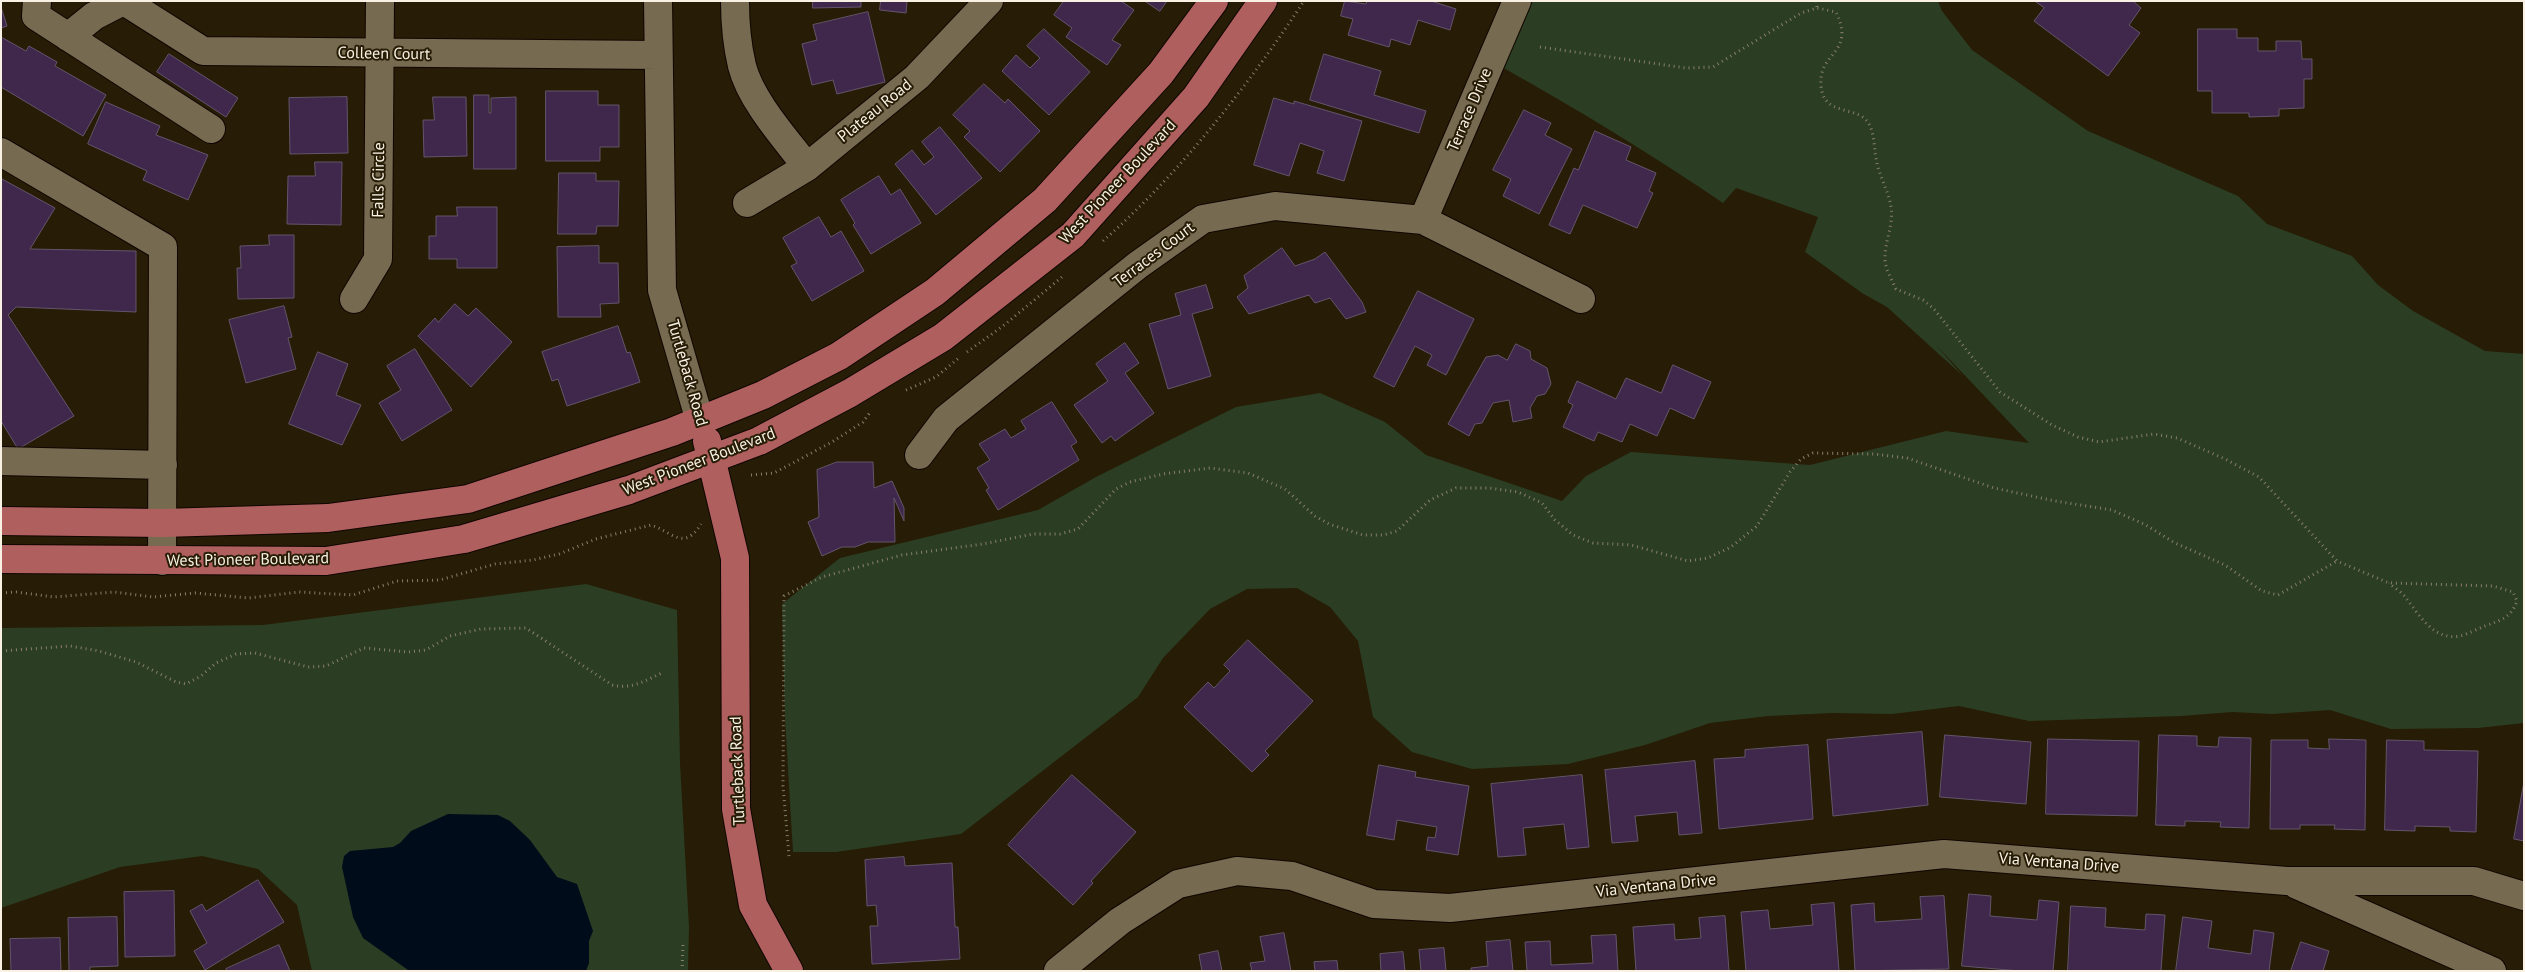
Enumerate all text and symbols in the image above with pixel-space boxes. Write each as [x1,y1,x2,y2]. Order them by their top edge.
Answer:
street label: Colleen Court [337,44,431,64]
street label: Terrace Drive [1444,65,1496,155]
street label: Plateau Road [834,75,916,147]
street label: West Pioneer Boulevard [1056,116,1180,248]
street label: Falls Circle [369,142,389,218]
street label: Terraces Court [1110,218,1198,292]
street label: Turtleback Road [663,318,711,428]
street label: West Pioneer Boulevard [620,424,778,500]
street label: West Pioneer Boulevard [167,549,329,571]
street label: Turtleback Road [726,716,750,826]
street label: Via Ventana Drive [1998,849,2120,877]
street label: Via Ventana Drive [1595,870,1717,902]

